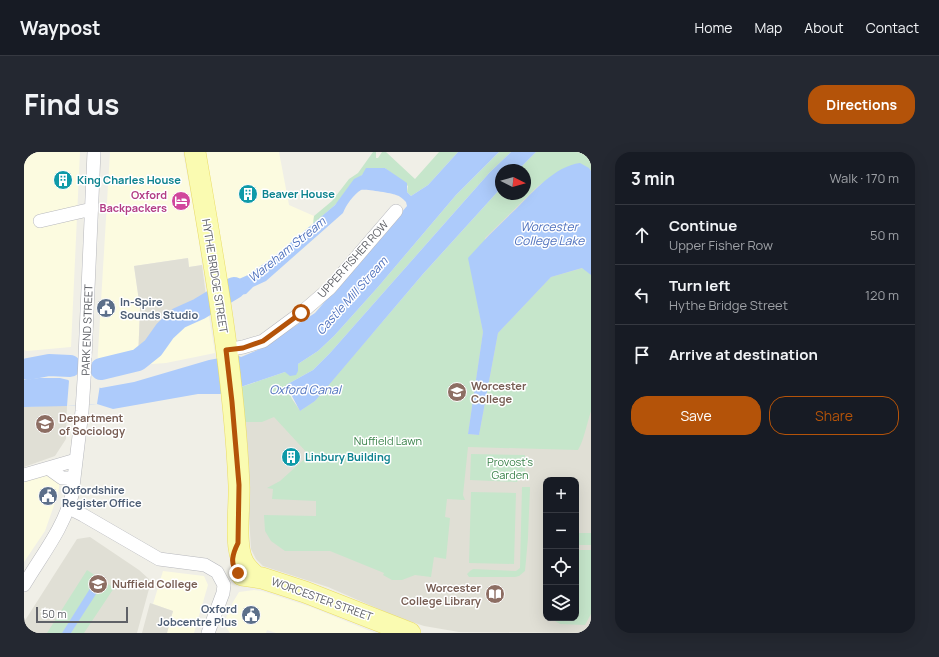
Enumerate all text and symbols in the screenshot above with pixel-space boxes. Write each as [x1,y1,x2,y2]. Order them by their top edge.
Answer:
text: Waypost [20,15,100,41]
text: Home [695,18,732,37]
text: Map [754,18,782,37]
text: About [804,18,844,37]
text: Contact [866,18,919,37]
text: Find us [24,85,119,123]
button: Directions [808,85,915,124]
north arrow [495,164,531,200]
text: 3 min [631,167,675,190]
building icon: King Charles House [52,169,74,191]
text: Walk · 170 m [829,169,899,187]
place label: King Charles House [77,172,181,187]
building icon: Beaver House [237,183,259,205]
place label: Beaver House [262,186,335,201]
place label: Oxford Backpackers [99,187,167,215]
hotel icon: Oxford Backpackers [170,190,192,212]
water label: Wareham Stream [244,213,330,286]
text: Continue [669,215,737,236]
street label: UPPER FISHER ROW [314,216,392,301]
street label: HYTHE BRIDGE STREET [199,218,232,335]
water label: Worcester College Lake [514,218,585,249]
icon: ahead [631,224,653,246]
text: 50 m [870,226,899,244]
text: Upper Fisher Row [669,236,773,254]
water label: Castle Mill Stream [312,252,392,338]
text: Turn left [669,275,731,296]
street label: PARK END STREET [77,284,96,376]
icon: left [631,284,653,306]
text: 120 m [865,286,899,304]
place label: In-Spire Sounds Studio [120,294,198,322]
text: Hythe Bridge Street [669,296,788,314]
public building icon: In-Spire Sounds Studio [95,297,117,319]
route start [292,304,310,322]
icon: arrive [631,344,653,366]
text: Arrive at destination [669,344,818,365]
place label: Worcester College [471,378,527,406]
water label: Oxford Canal [269,381,343,398]
school or university icon: Worcester College [446,381,468,403]
button: Save [631,396,761,435]
button: Share [769,396,899,435]
place label: Department of Sociology [59,410,126,438]
school or university icon: Department of Sociology [34,413,56,435]
park label: Nuffield Lawn [354,433,422,448]
building icon: Linbury Building [280,446,302,468]
place label: Linbury Building [305,449,391,464]
park label: Provost's Garden [487,454,533,482]
map controls [543,477,579,621]
button: + [543,477,579,513]
place label: Oxfordshire Register Office [62,482,142,510]
public building icon: Oxfordshire Register Office [37,485,59,507]
button: − [543,513,579,549]
button: locate [543,549,579,585]
route end [229,564,247,582]
school or university icon: Nuffield College [87,573,109,595]
street label: WORCESTER STREET [269,573,375,624]
place label: Nuffield College [112,576,198,591]
place label: Worcester College Library [401,580,482,608]
library icon: Worcester College Library [484,583,506,605]
button: layers [543,585,579,621]
place label: Oxford Jobcentre Plus [158,601,237,629]
public building icon: Oxford Jobcentre Plus [240,604,262,626]
scale bar [36,605,128,624]
text: 50 m [42,606,67,621]

